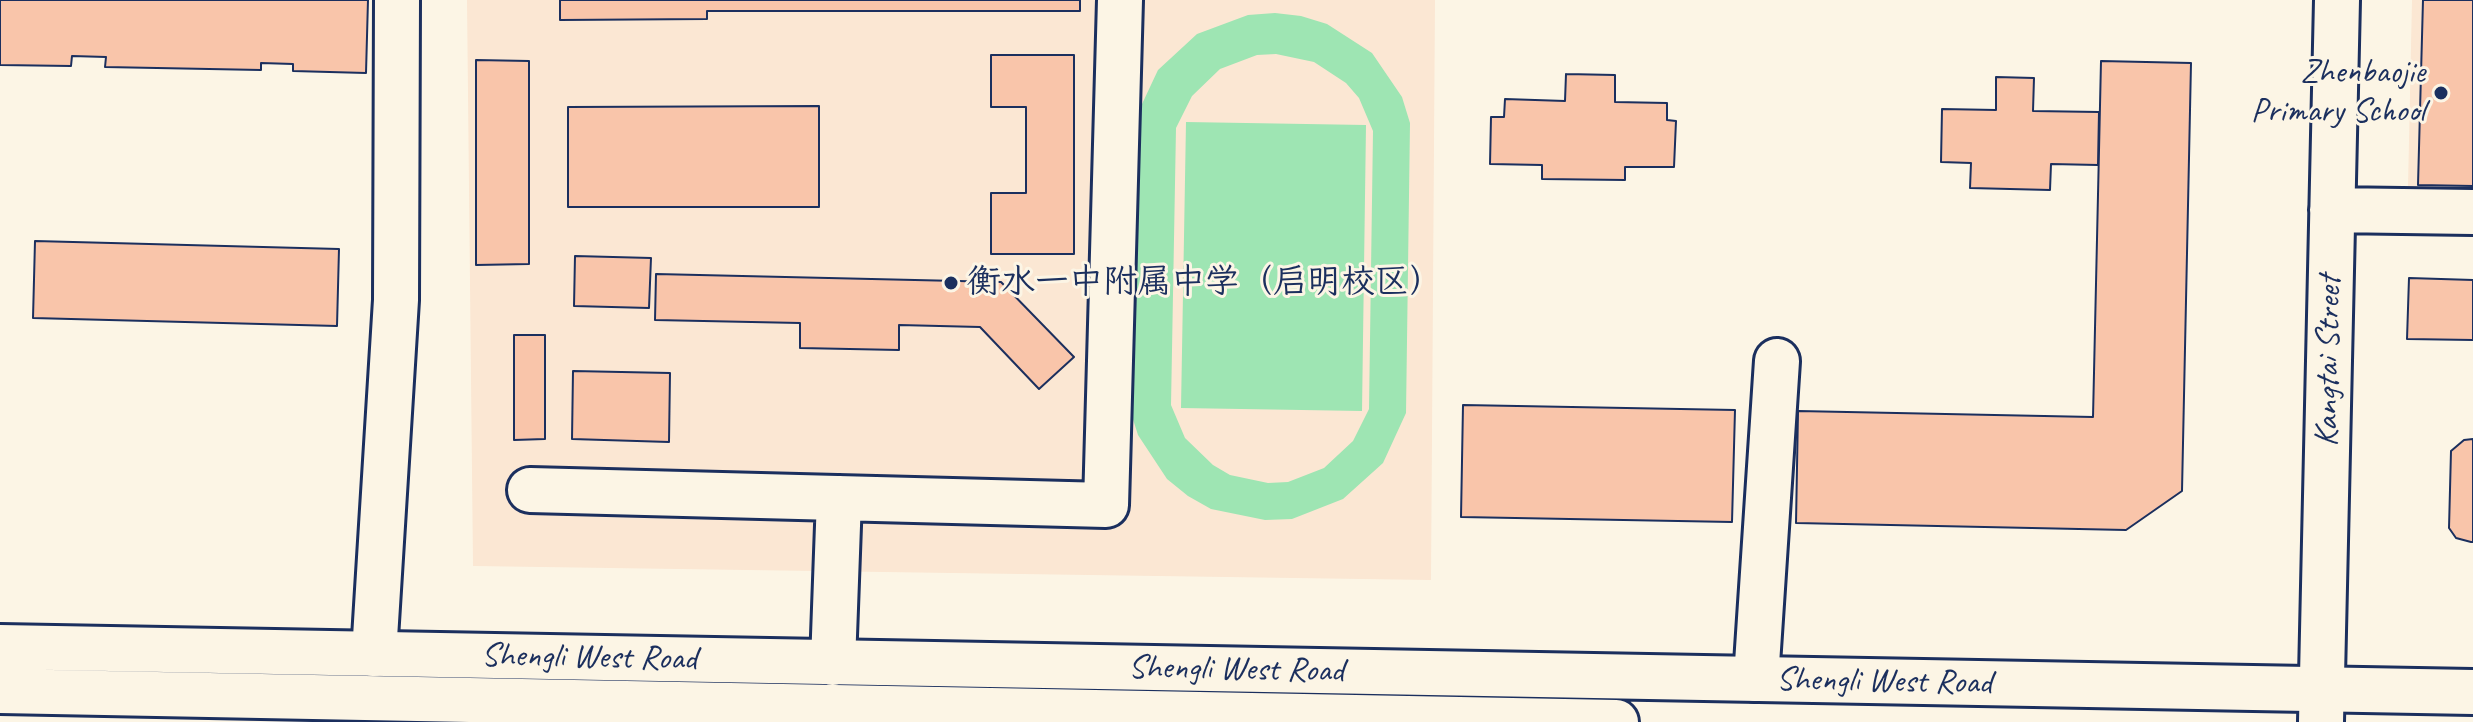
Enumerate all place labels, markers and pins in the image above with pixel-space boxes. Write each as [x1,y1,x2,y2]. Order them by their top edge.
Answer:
place label: Zhenbaojie Primary School [2251,53,2425,132]
marker: Zhenbaojie Primary School [2432,84,2450,102]
place label: 衡水一中附属中学（启明校区） [967,263,1443,303]
marker: 衡水一中附属中学（启明校区） [942,274,960,292]

